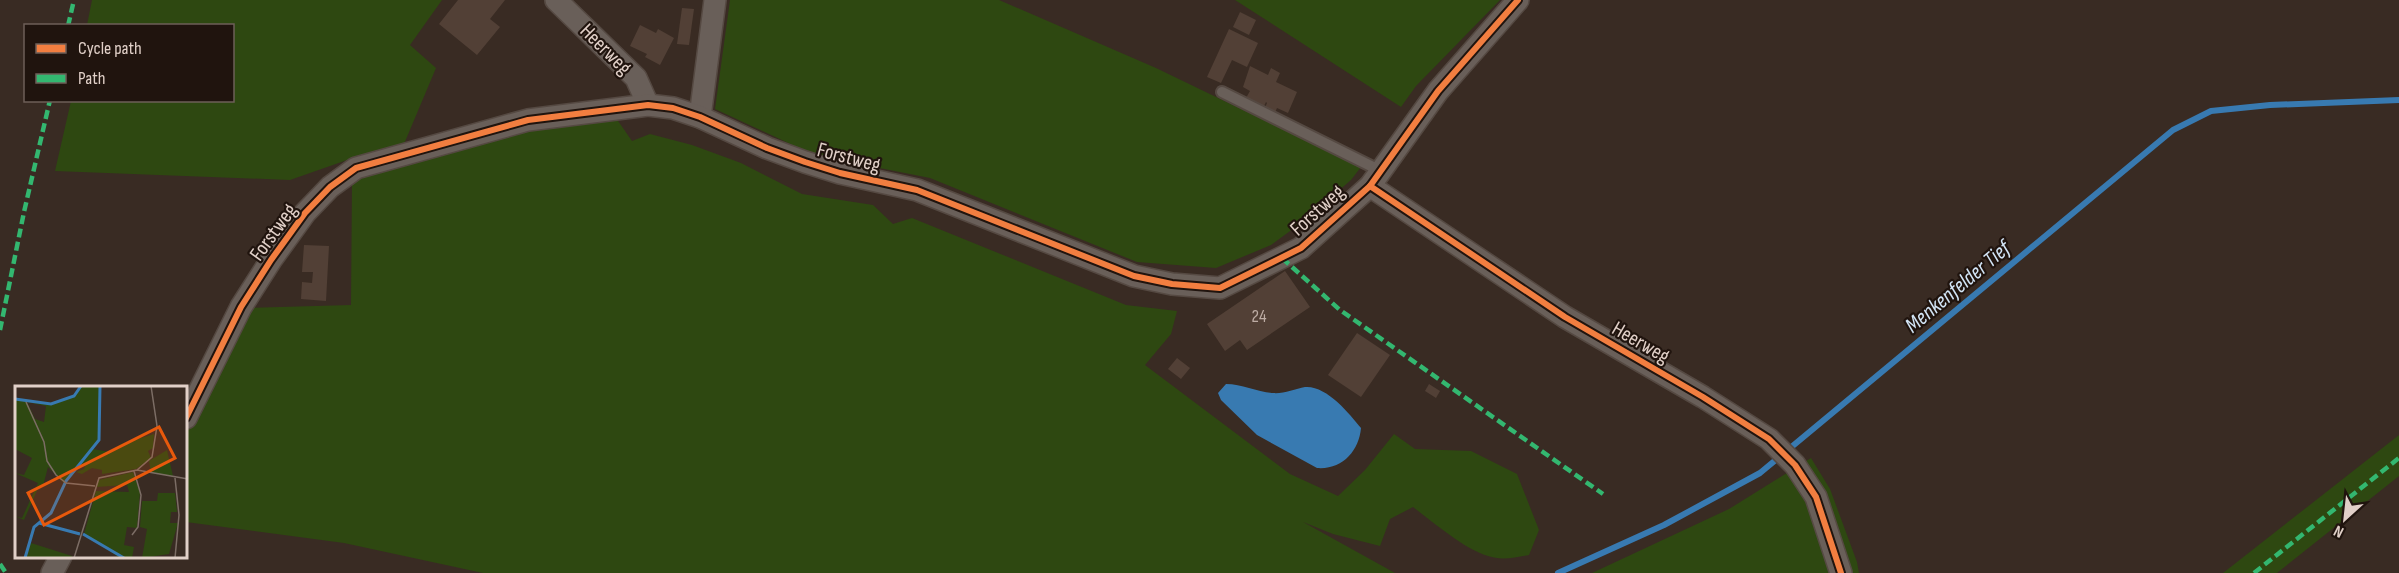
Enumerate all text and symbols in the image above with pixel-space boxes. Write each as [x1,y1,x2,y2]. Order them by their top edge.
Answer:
street label: Heerweg [575,18,637,80]
legend [24,24,234,102]
text: Cycle path [78,38,142,59]
text: Path [78,68,106,89]
street label: Forstweg [814,137,883,178]
street label: Forstweg [1285,179,1350,241]
street label: Forstweg [244,199,302,266]
water label: Menkenfelder Tief [1900,234,2018,339]
house number: 24 [1252,306,1267,327]
street label: Heerweg [1607,316,1674,369]
inset map [15,386,188,558]
north arrow [2315,489,2375,549]
text: N [2331,521,2347,541]

